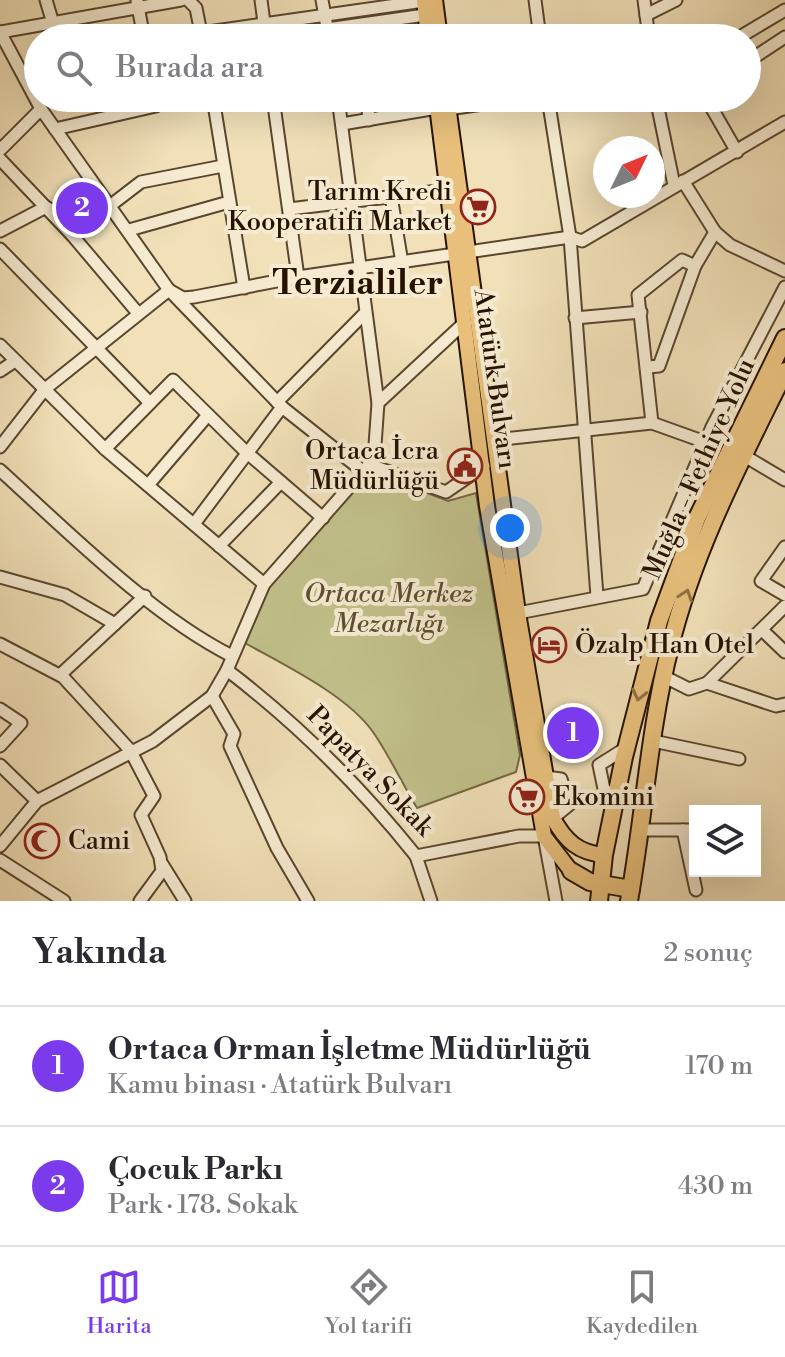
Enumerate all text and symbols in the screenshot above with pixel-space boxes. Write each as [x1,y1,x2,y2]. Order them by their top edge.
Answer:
search box [24,24,761,112]
icon: search [52,46,96,90]
text: Burada ara [116,49,264,87]
north arrow [593,136,665,208]
place label: Tarım Kredi Kooperatifi Market [228,176,452,238]
pin: 2 [56,178,108,238]
supermarket icon: Tarım Kredi Kooperatifi Market [459,188,497,226]
district label: Terzialiler [273,263,443,305]
street label: Atatürk Bulvarı [466,286,523,471]
street label: Muğla - Fethiye Yolu [636,354,762,584]
place label: Ortaca İcra Müdürlüğü [305,434,440,497]
public building icon: Ortaca İcra Müdürlüğü [446,447,484,485]
your location [490,508,530,548]
park label: Ortaca Merkez Mezarlığı [304,578,474,640]
one-way arrow [676,589,692,603]
hotel icon: Özalp Han Otel [530,626,568,664]
place label: Özalp Han Otel [575,628,754,661]
one-way arrow [631,687,648,701]
street label: Papatya Sokak [300,699,441,844]
pin: 1 [547,703,599,763]
supermarket icon: Ekomini [508,778,546,816]
place label: Ekomini [553,781,654,813]
map controls [689,805,761,877]
button: layers [689,805,761,877]
mosque icon: Cami [23,822,61,860]
place label: Cami [68,825,130,857]
text: Yakında [32,932,166,974]
text: 2 sonuç [663,937,753,969]
text: Ortaca Orman İşletme Müdürlüğü [108,1031,591,1069]
text: 1 [52,1050,64,1082]
text: 170 m [685,1050,753,1082]
text: Kamu binası · Atatürk Bulvarı [108,1069,452,1101]
text: Çocuk Parkı [108,1151,283,1189]
text: 2 [50,1170,66,1202]
text: 430 m [678,1170,753,1202]
text: Park · 178. Sokak [108,1189,297,1221]
tab: Harita [87,1265,152,1340]
tab: Yol tarifi [325,1265,412,1340]
tab: Kaydedilen [586,1265,698,1340]

